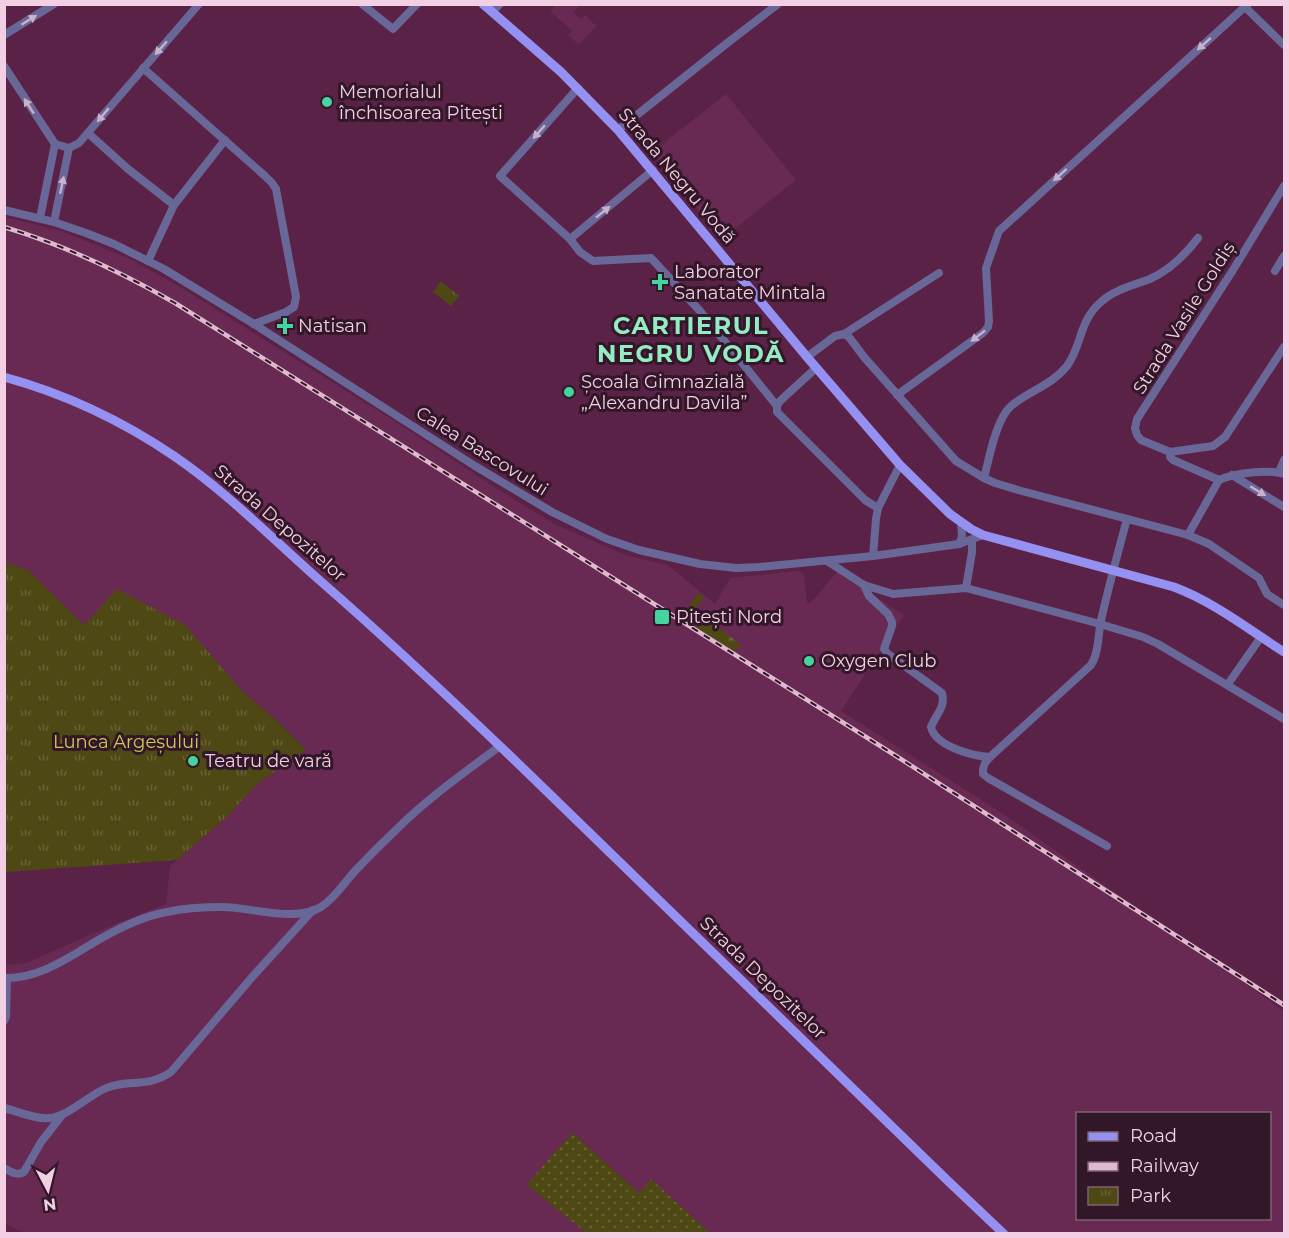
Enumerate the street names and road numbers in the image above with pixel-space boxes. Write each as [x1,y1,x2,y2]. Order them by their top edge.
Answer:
street label: Strada Negru Vodă [614,104,740,248]
street label: Strada Vasile Goldiș [1128,238,1241,399]
street label: Calea Bascovului [412,401,552,501]
street label: Strada Depozitelor [210,460,350,586]
street label: Strada Depozitelor [695,912,831,1044]

